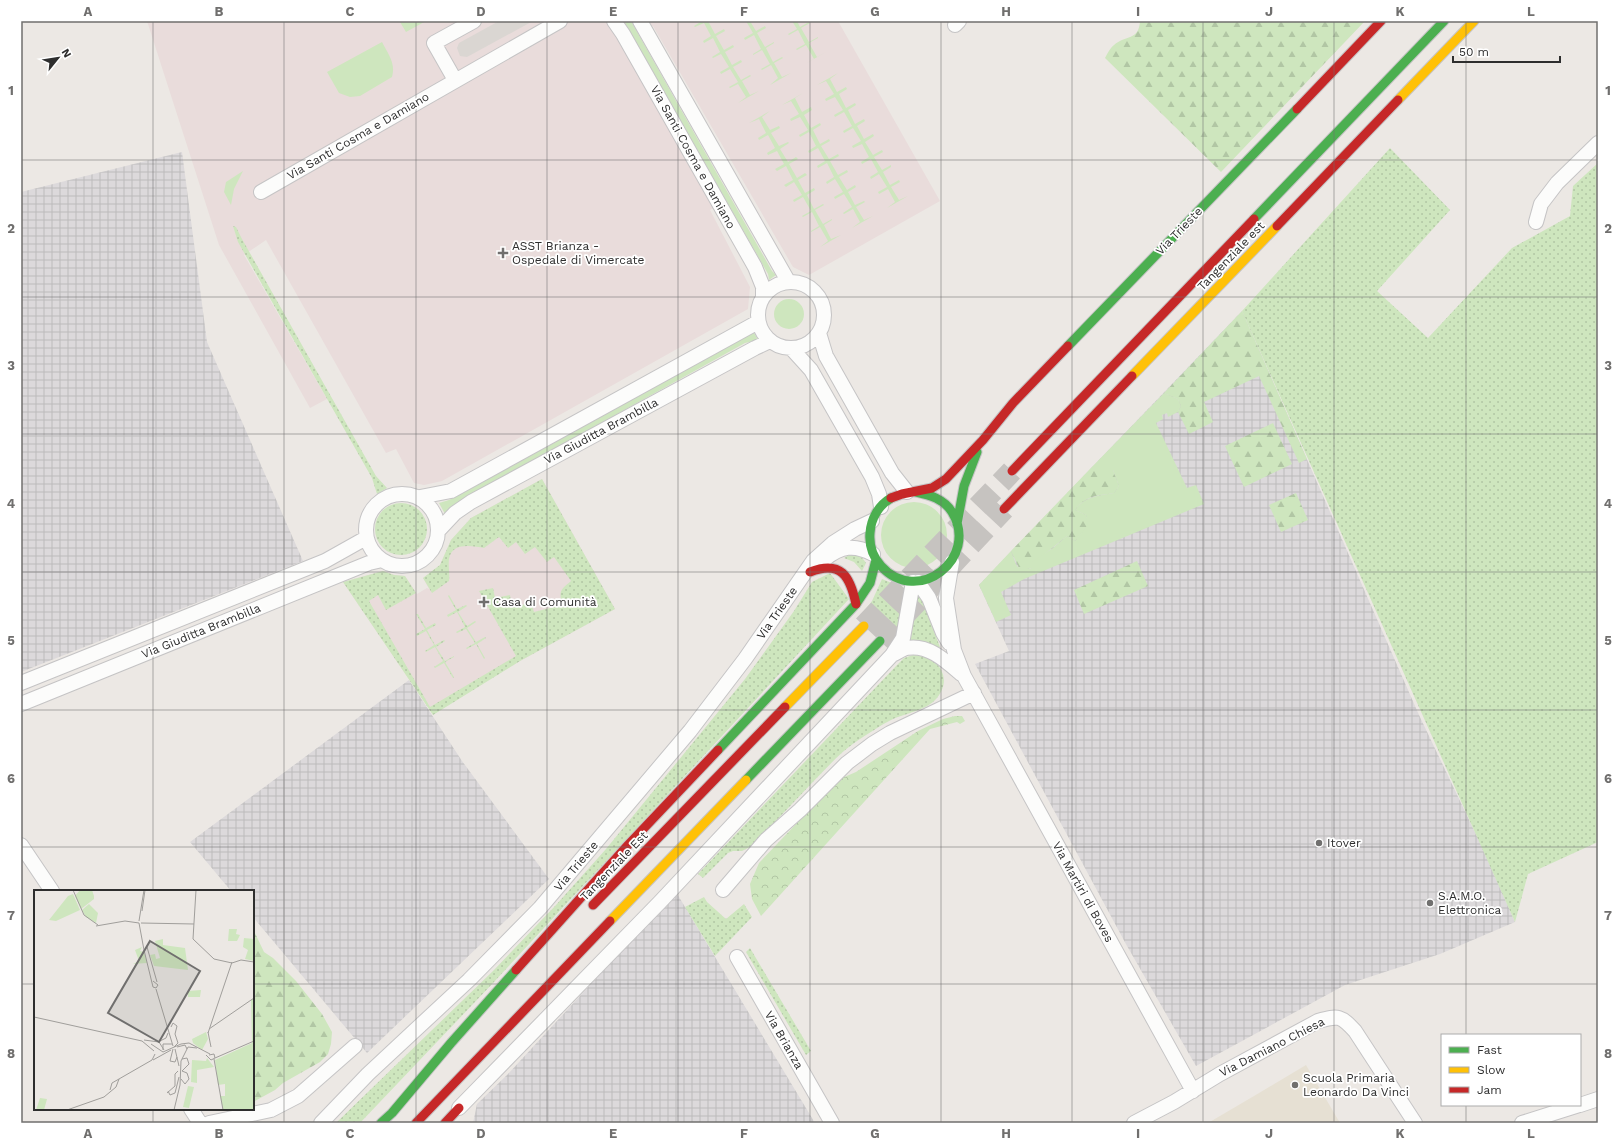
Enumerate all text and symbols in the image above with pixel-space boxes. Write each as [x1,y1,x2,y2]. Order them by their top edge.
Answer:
text: A [84,4,93,19]
text: B [215,4,224,19]
text: C [346,4,355,19]
text: D [476,4,486,19]
text: E [609,4,617,19]
text: F [740,4,748,19]
text: G [870,4,880,19]
text: H [1001,4,1011,19]
text: I [1136,4,1140,19]
text: J [1265,4,1273,19]
text: K [1395,4,1405,19]
text: L [1527,4,1535,19]
north arrow [38,38,78,78]
scale bar [1453,38,1560,64]
text: 50 m [1459,45,1489,59]
text: N [59,46,74,60]
text: 1 [8,83,14,98]
street label: Via Santi Cosma e Damiano [648,83,738,231]
text: 1 [1605,83,1611,98]
street label: Via Santi Cosma e Damiano [284,89,432,183]
street label: Via Trieste [1153,204,1205,258]
street label: Tangenziale est [1195,219,1267,293]
text: 2 [7,221,15,236]
text: 2 [1604,221,1612,236]
place label: ASST Brianza - Ospedale di Vimercate [512,239,644,267]
marker: ASST Brianza - Ospedale di Vimercate [497,247,509,259]
text: 3 [7,358,15,373]
text: 3 [1604,358,1612,373]
street label: Via Giuditta Brambilla [542,395,661,467]
text: 4 [7,496,16,511]
text: 4 [1604,496,1613,511]
street label: Via Trieste [754,584,800,642]
place label: Casa di Comunità [493,595,597,609]
marker: Casa di Comunità [478,596,490,608]
street label: Via Giuditta Brambilla [139,601,263,661]
text: 5 [7,633,15,648]
text: 5 [1604,633,1612,648]
text: 6 [7,771,15,786]
text: 6 [1604,771,1612,786]
street label: Tangenziale Est [577,828,651,904]
place label: Itover [1327,836,1361,850]
street label: Via Trieste [551,838,601,894]
marker: Itover [1314,838,1324,848]
street label: Via Martiri di Boves [1050,839,1116,945]
place label: S.A.M.O. Elettronica [1438,889,1502,917]
inset map [34,890,254,1110]
marker: S.A.M.O. Elettronica [1425,898,1435,908]
text: 7 [7,908,15,923]
text: 7 [1604,908,1612,923]
street label: Via Brianza [762,1008,806,1072]
street label: Via Damiano Chiesa [1217,1014,1327,1080]
legend [1441,1034,1581,1106]
text: Fast [1477,1043,1502,1057]
text: 8 [7,1046,15,1061]
text: 8 [1604,1046,1612,1061]
text: Slow [1477,1063,1505,1077]
place label: Scuola Primaria Leonardo Da Vinci [1303,1071,1409,1099]
marker: Scuola Primaria Leonardo Da Vinci [1290,1080,1300,1090]
text: Jam [1477,1083,1502,1097]
text: A [84,1126,93,1141]
text: B [215,1126,224,1141]
text: C [346,1126,355,1141]
text: D [476,1126,486,1141]
text: E [609,1126,617,1141]
text: F [740,1126,748,1141]
text: G [870,1126,880,1141]
text: H [1001,1126,1011,1141]
text: I [1136,1126,1140,1141]
text: J [1265,1126,1273,1141]
text: K [1395,1126,1405,1141]
text: L [1527,1126,1535,1141]

